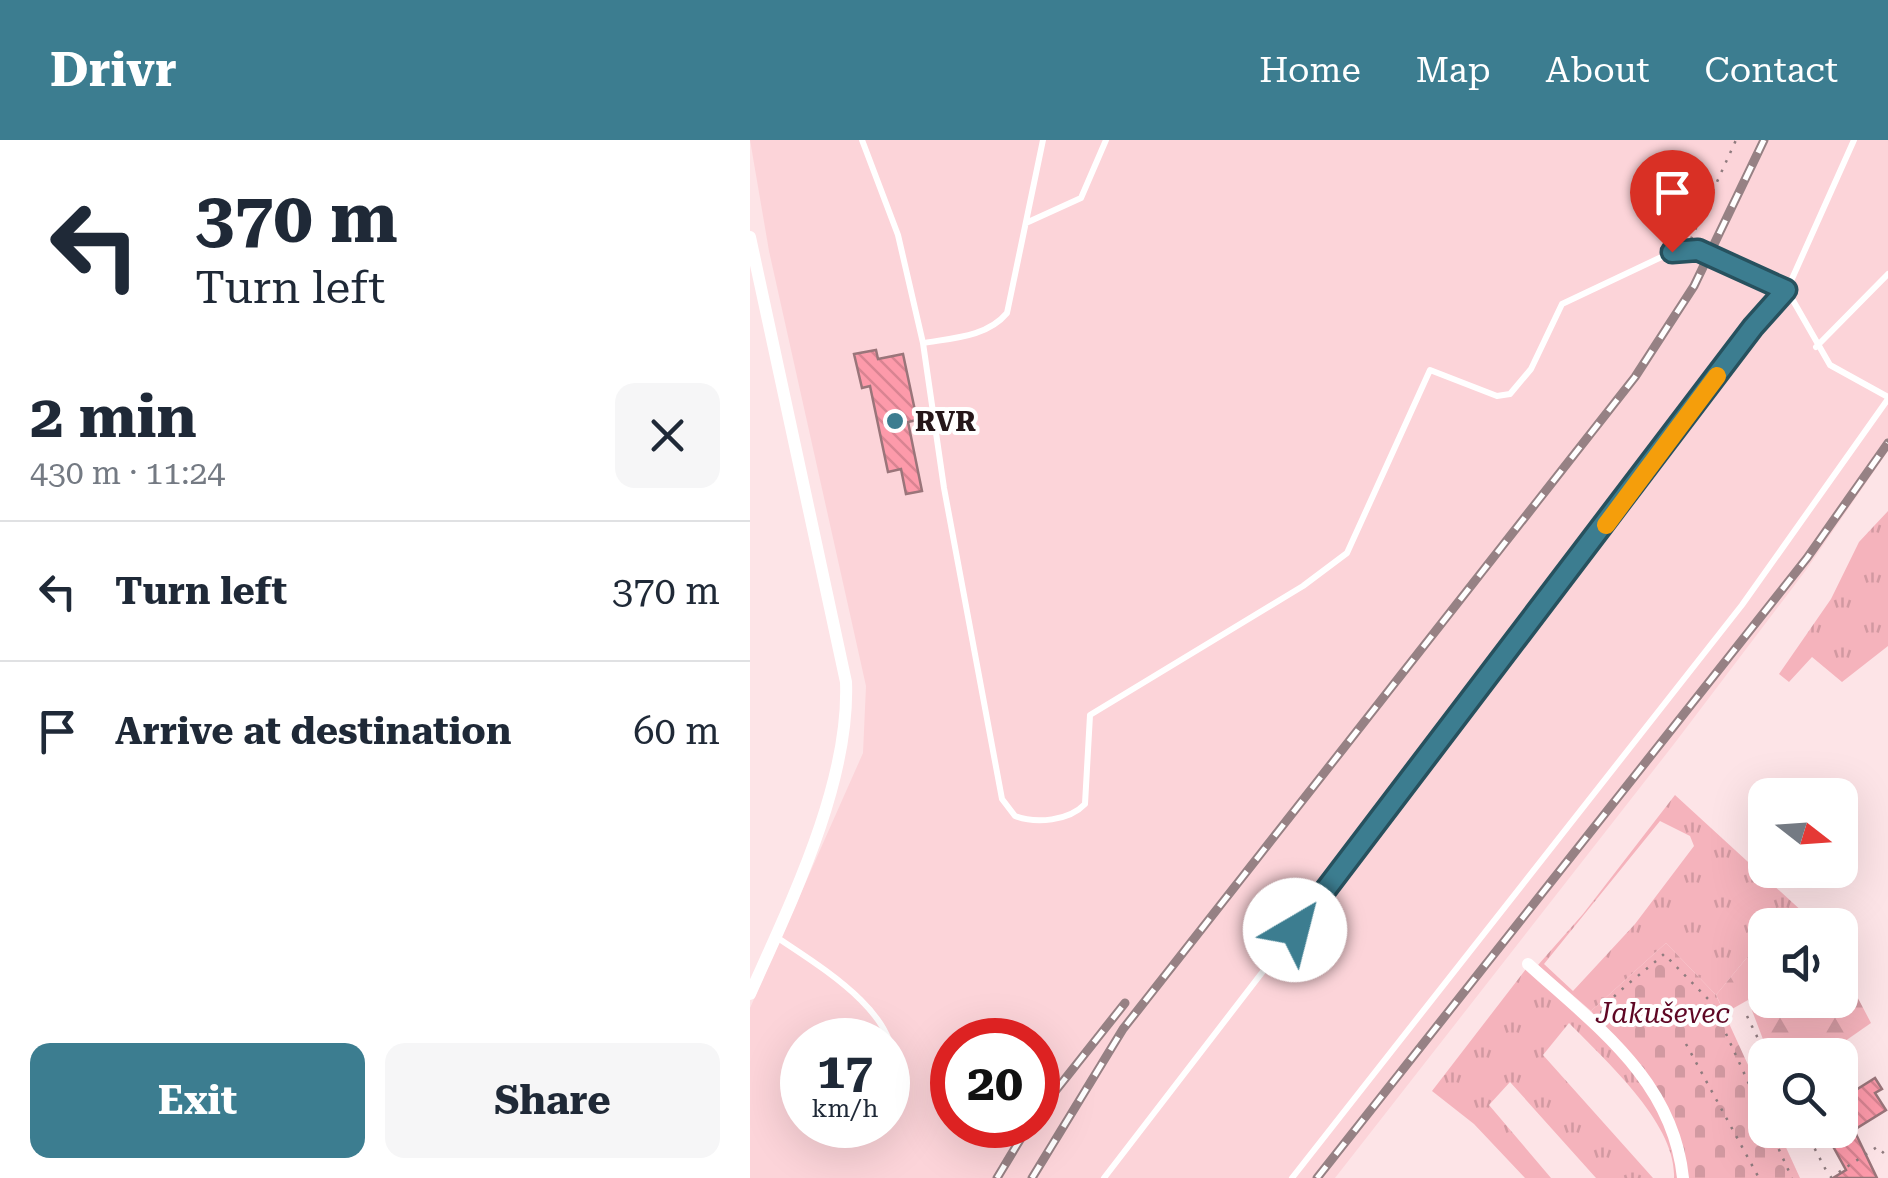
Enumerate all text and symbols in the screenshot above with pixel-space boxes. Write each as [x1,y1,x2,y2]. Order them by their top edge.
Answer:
text: Drivr [50,42,177,98]
text: Home [1259,50,1361,91]
text: Map [1416,50,1491,91]
text: About [1546,50,1650,91]
text: Contact [1705,50,1838,91]
pin [1630,150,1715,253]
icon: arrive [1645,165,1700,220]
text: 370 m [195,177,398,259]
icon: left [30,180,160,310]
text: Turn left [195,261,385,314]
text: 2 min [30,381,197,452]
button: close [615,383,720,488]
place label: RVR [915,405,976,438]
marker: RVR [884,410,906,432]
text: 430 m · 11:24 [30,454,225,492]
icon: left [30,564,85,619]
text: Turn left [115,569,287,613]
text: 370 m [612,569,720,613]
icon: arrive [30,704,85,759]
text: Arrive at destination [115,709,511,753]
text: 60 m [633,709,720,753]
north arrow [1748,778,1858,888]
map controls [1748,778,1858,1148]
position arrow [1243,878,1347,982]
button: sound [1748,908,1858,1018]
park label: Jakuševec [1595,997,1730,1030]
speed limit sign: 20 [930,1018,1060,1148]
button: search [1748,1038,1858,1148]
text: 17 [817,1042,873,1100]
button: Exit [30,1043,365,1158]
button: Share [385,1043,720,1158]
text: km/h [812,1094,878,1123]

